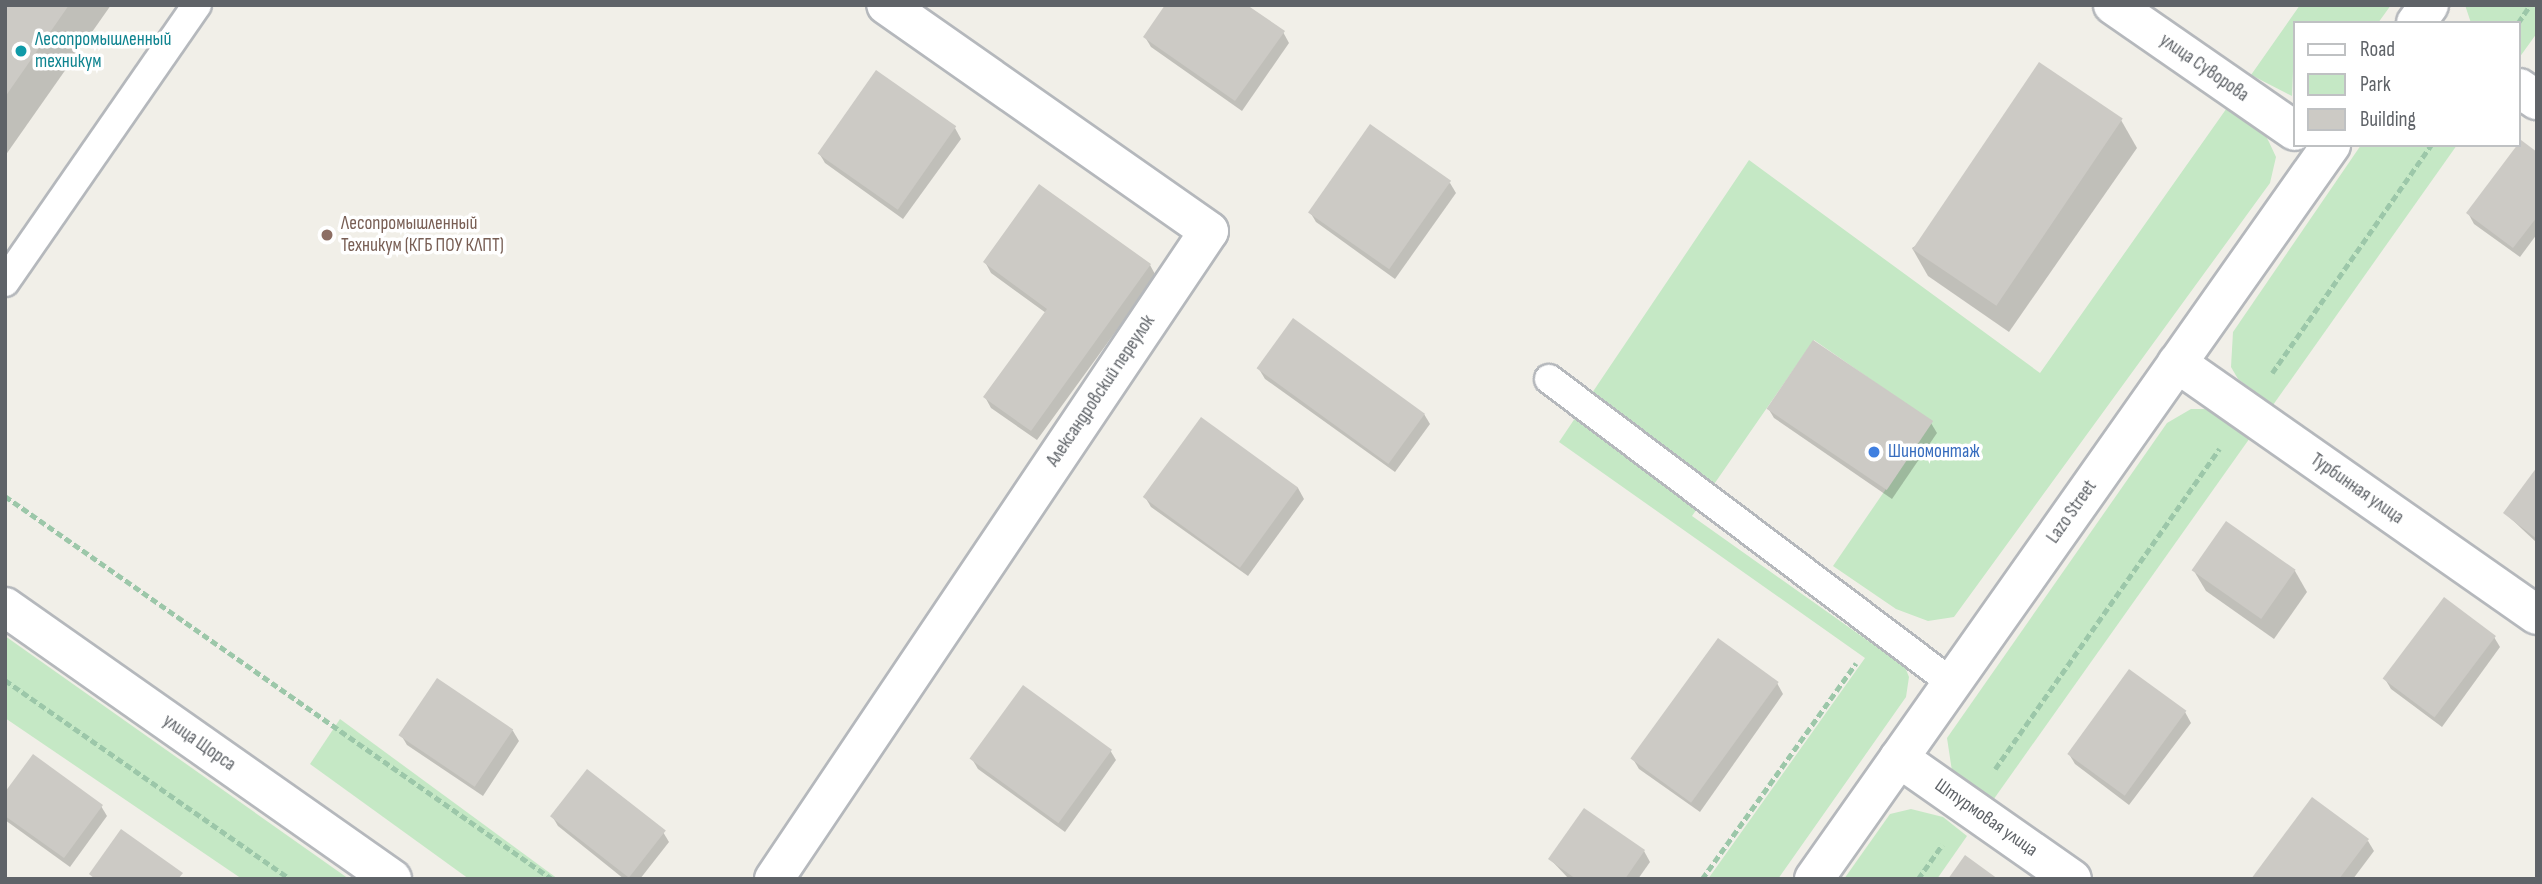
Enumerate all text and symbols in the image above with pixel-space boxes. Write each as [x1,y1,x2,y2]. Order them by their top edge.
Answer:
legend [2294,21,2521,147]
place label: Лесопромышленный техникум [35,29,171,73]
street label: улица Суворова [2155,29,2253,107]
text: Road [2360,37,2395,62]
marker: Лесопромышленный техникум [13,43,29,59]
text: Park [2360,72,2391,97]
text: Building [2360,107,2416,132]
place label: Лесопромышленный Техникум (КГБ ПОУ КЛПТ) [341,213,504,257]
marker: Лесопромышленный Техникум (КГБ ПОУ КЛПТ) [319,227,335,243]
street label: Александровский переулок [1042,311,1160,471]
place label: Шиномонтаж [1888,441,1980,463]
marker: Шиномонтаж [1866,444,1882,460]
street label: Турбинная улица [2306,449,2408,529]
street label: Lazo Street [2042,476,2102,548]
street label: улица Щорса [158,710,240,776]
street label: Штурмовая улица [1930,774,2042,862]

